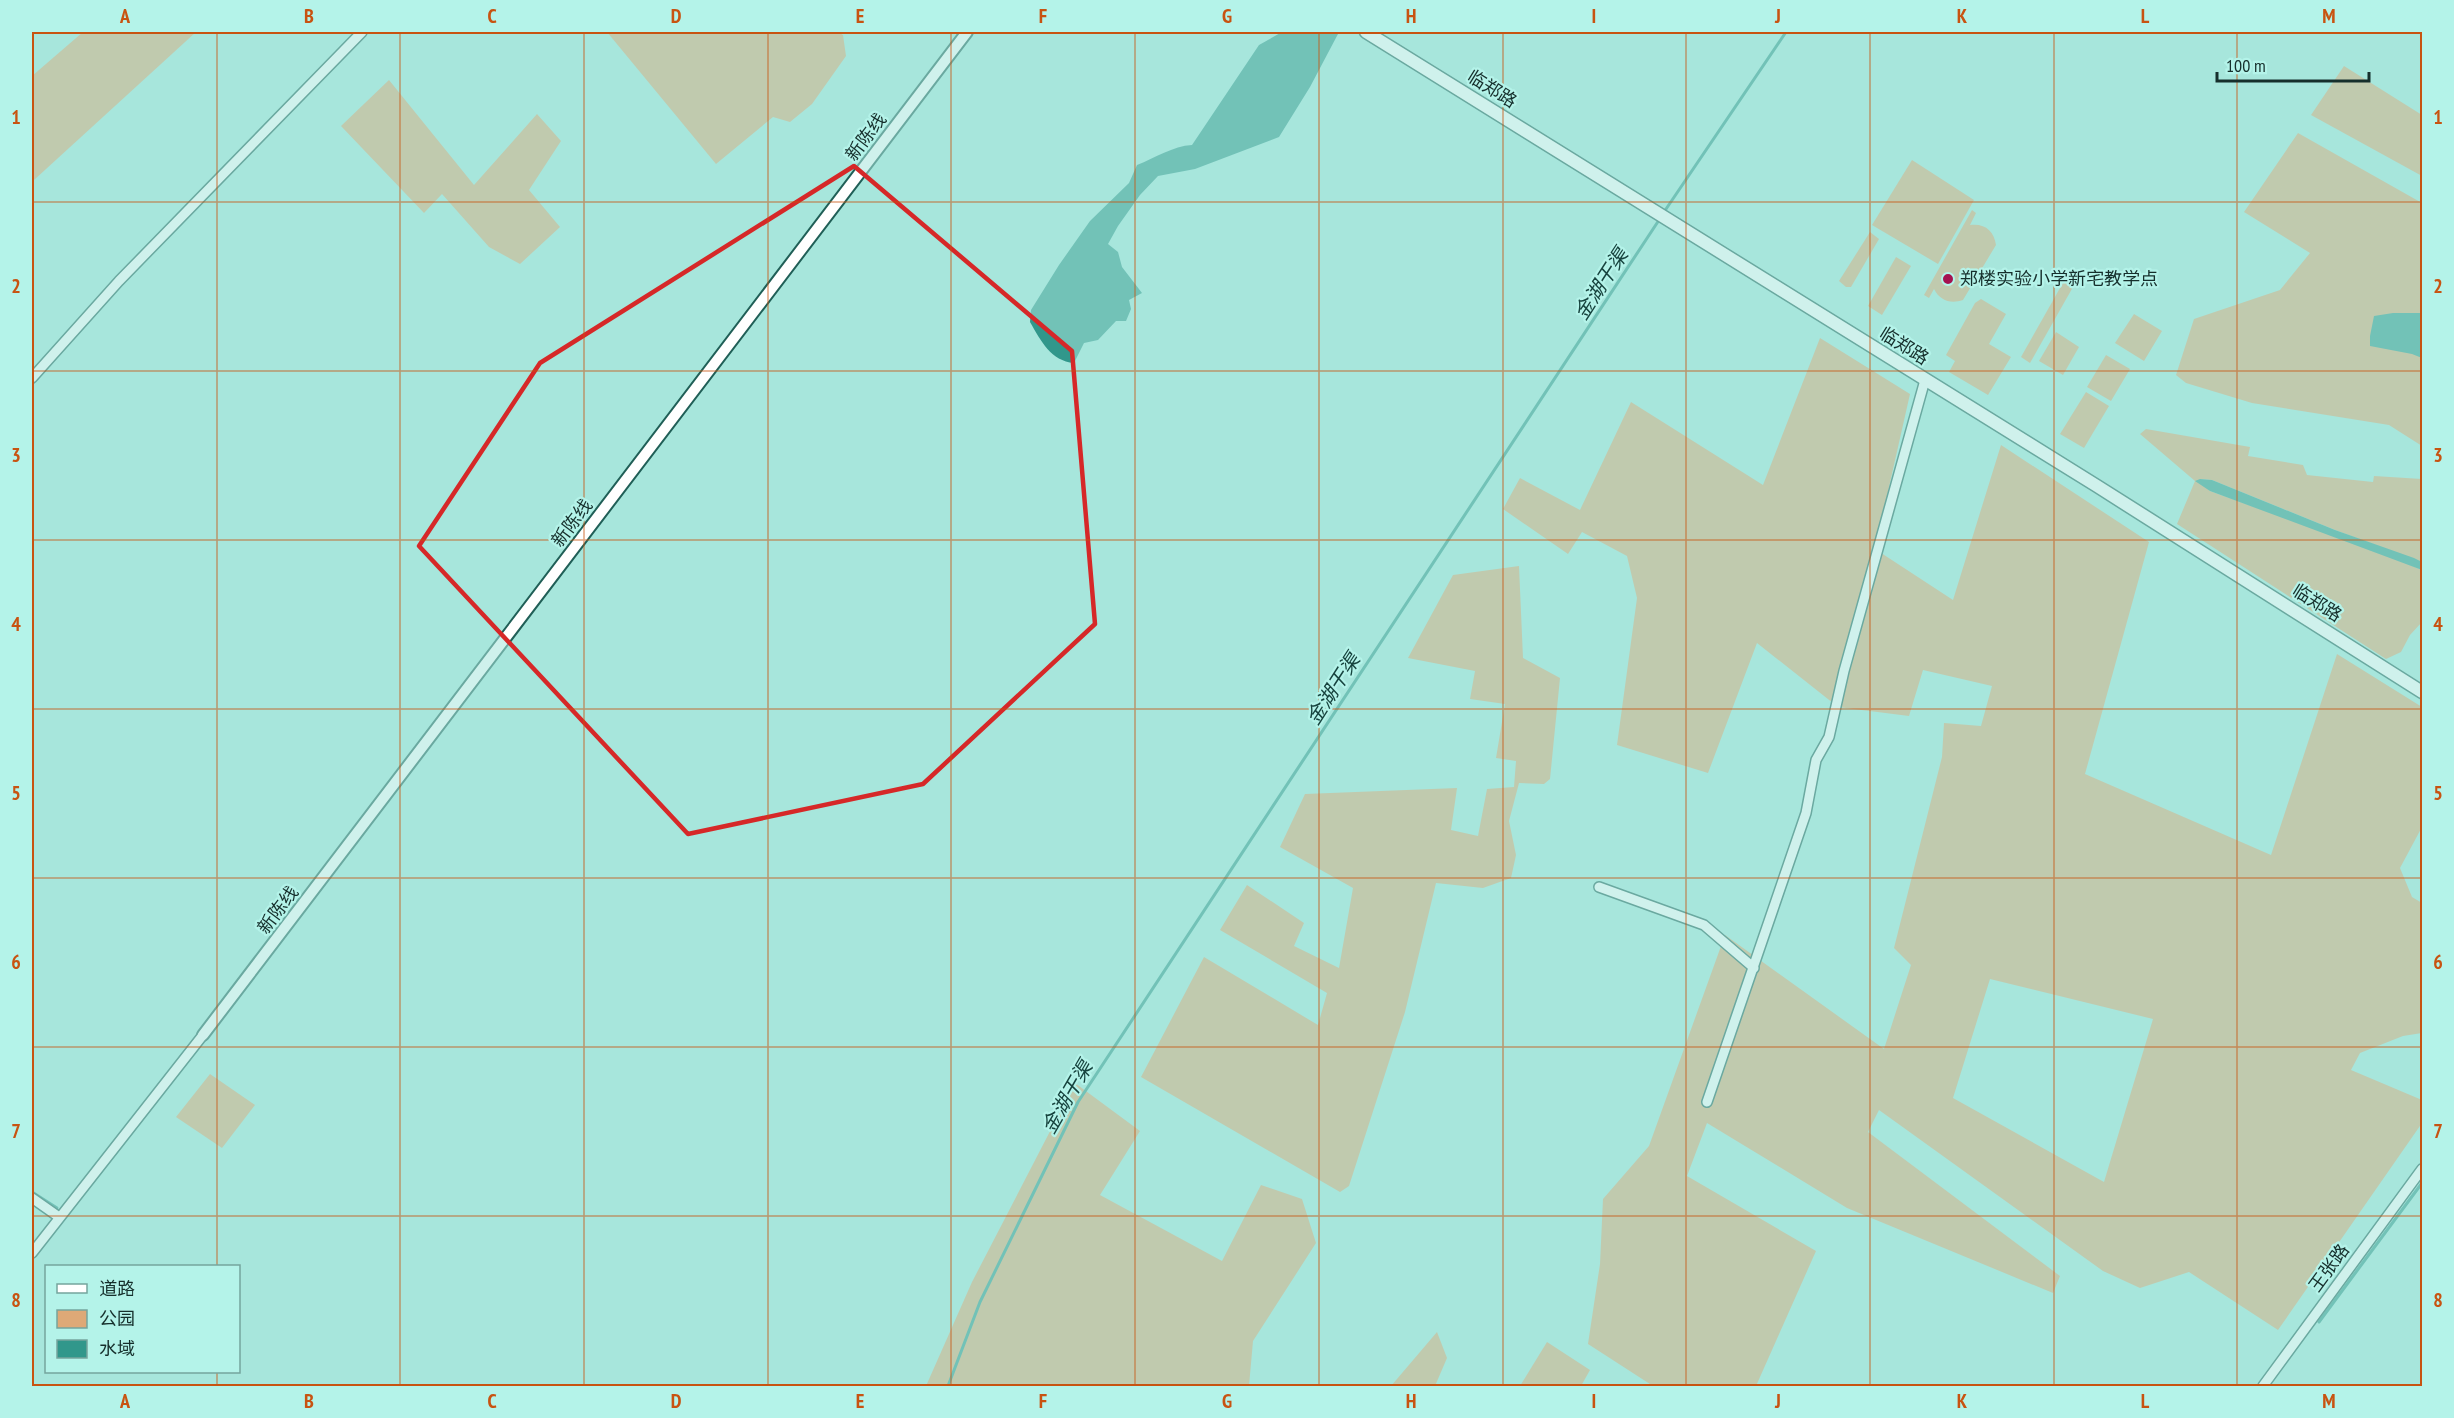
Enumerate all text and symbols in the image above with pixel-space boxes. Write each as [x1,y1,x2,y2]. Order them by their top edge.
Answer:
text: A [119,3,131,29]
text: B [304,3,314,29]
text: C [487,3,497,29]
text: D [671,3,682,29]
text: E [856,3,864,29]
text: F [1039,3,1047,29]
text: G [1222,3,1232,29]
text: H [1406,3,1416,29]
text: I [1592,3,1596,29]
text: J [1774,3,1781,29]
text: K [1957,3,1968,29]
text: L [2141,3,2150,29]
text: M [2322,3,2336,29]
scale bar [2217,45,2368,83]
text: 100 m [2226,54,2266,77]
street label: 临郑路 [1463,65,1521,113]
text: 1 [11,104,21,130]
text: 1 [2433,104,2443,130]
street label: 新陈线 [840,108,891,165]
water label: 金湖干渠 [1568,241,1635,325]
place label: 郑楼实验小学新宅教学点 [1960,267,2158,290]
marker: 郑楼实验小学新宅教学点 [1941,272,1955,286]
text: 2 [11,273,21,299]
text: 2 [2433,273,2443,299]
street label: 临郑路 [1875,322,1933,370]
text: 3 [11,442,21,468]
text: 3 [2433,442,2443,468]
street label: 新陈线 [546,494,597,551]
street label: 临郑路 [2288,579,2346,627]
text: 4 [11,611,21,637]
text: 4 [2433,611,2443,637]
water label: 金湖干渠 [1300,646,1367,730]
text: 5 [11,780,21,806]
text: 5 [2433,780,2443,806]
street label: 新陈线 [252,881,303,938]
text: 6 [11,949,21,975]
text: 6 [2433,949,2443,975]
water label: 金湖干渠 [1036,1053,1100,1138]
text: 7 [11,1118,21,1144]
text: 7 [2433,1118,2443,1144]
street label: 王张路 [2303,1239,2354,1296]
legend [45,1265,240,1373]
text: 道路 [99,1277,135,1300]
text: 8 [11,1287,21,1313]
text: 8 [2433,1287,2443,1313]
text: 公园 [99,1307,135,1330]
text: 水域 [99,1337,135,1360]
text: A [119,1388,131,1414]
text: B [304,1388,314,1414]
text: C [487,1388,497,1414]
text: D [671,1388,682,1414]
text: E [856,1388,864,1414]
text: F [1039,1388,1047,1414]
text: G [1222,1388,1232,1414]
text: H [1406,1388,1416,1414]
text: I [1592,1388,1596,1414]
text: J [1774,1388,1781,1414]
text: K [1957,1388,1968,1414]
text: L [2141,1388,2150,1414]
text: M [2322,1388,2336,1414]

